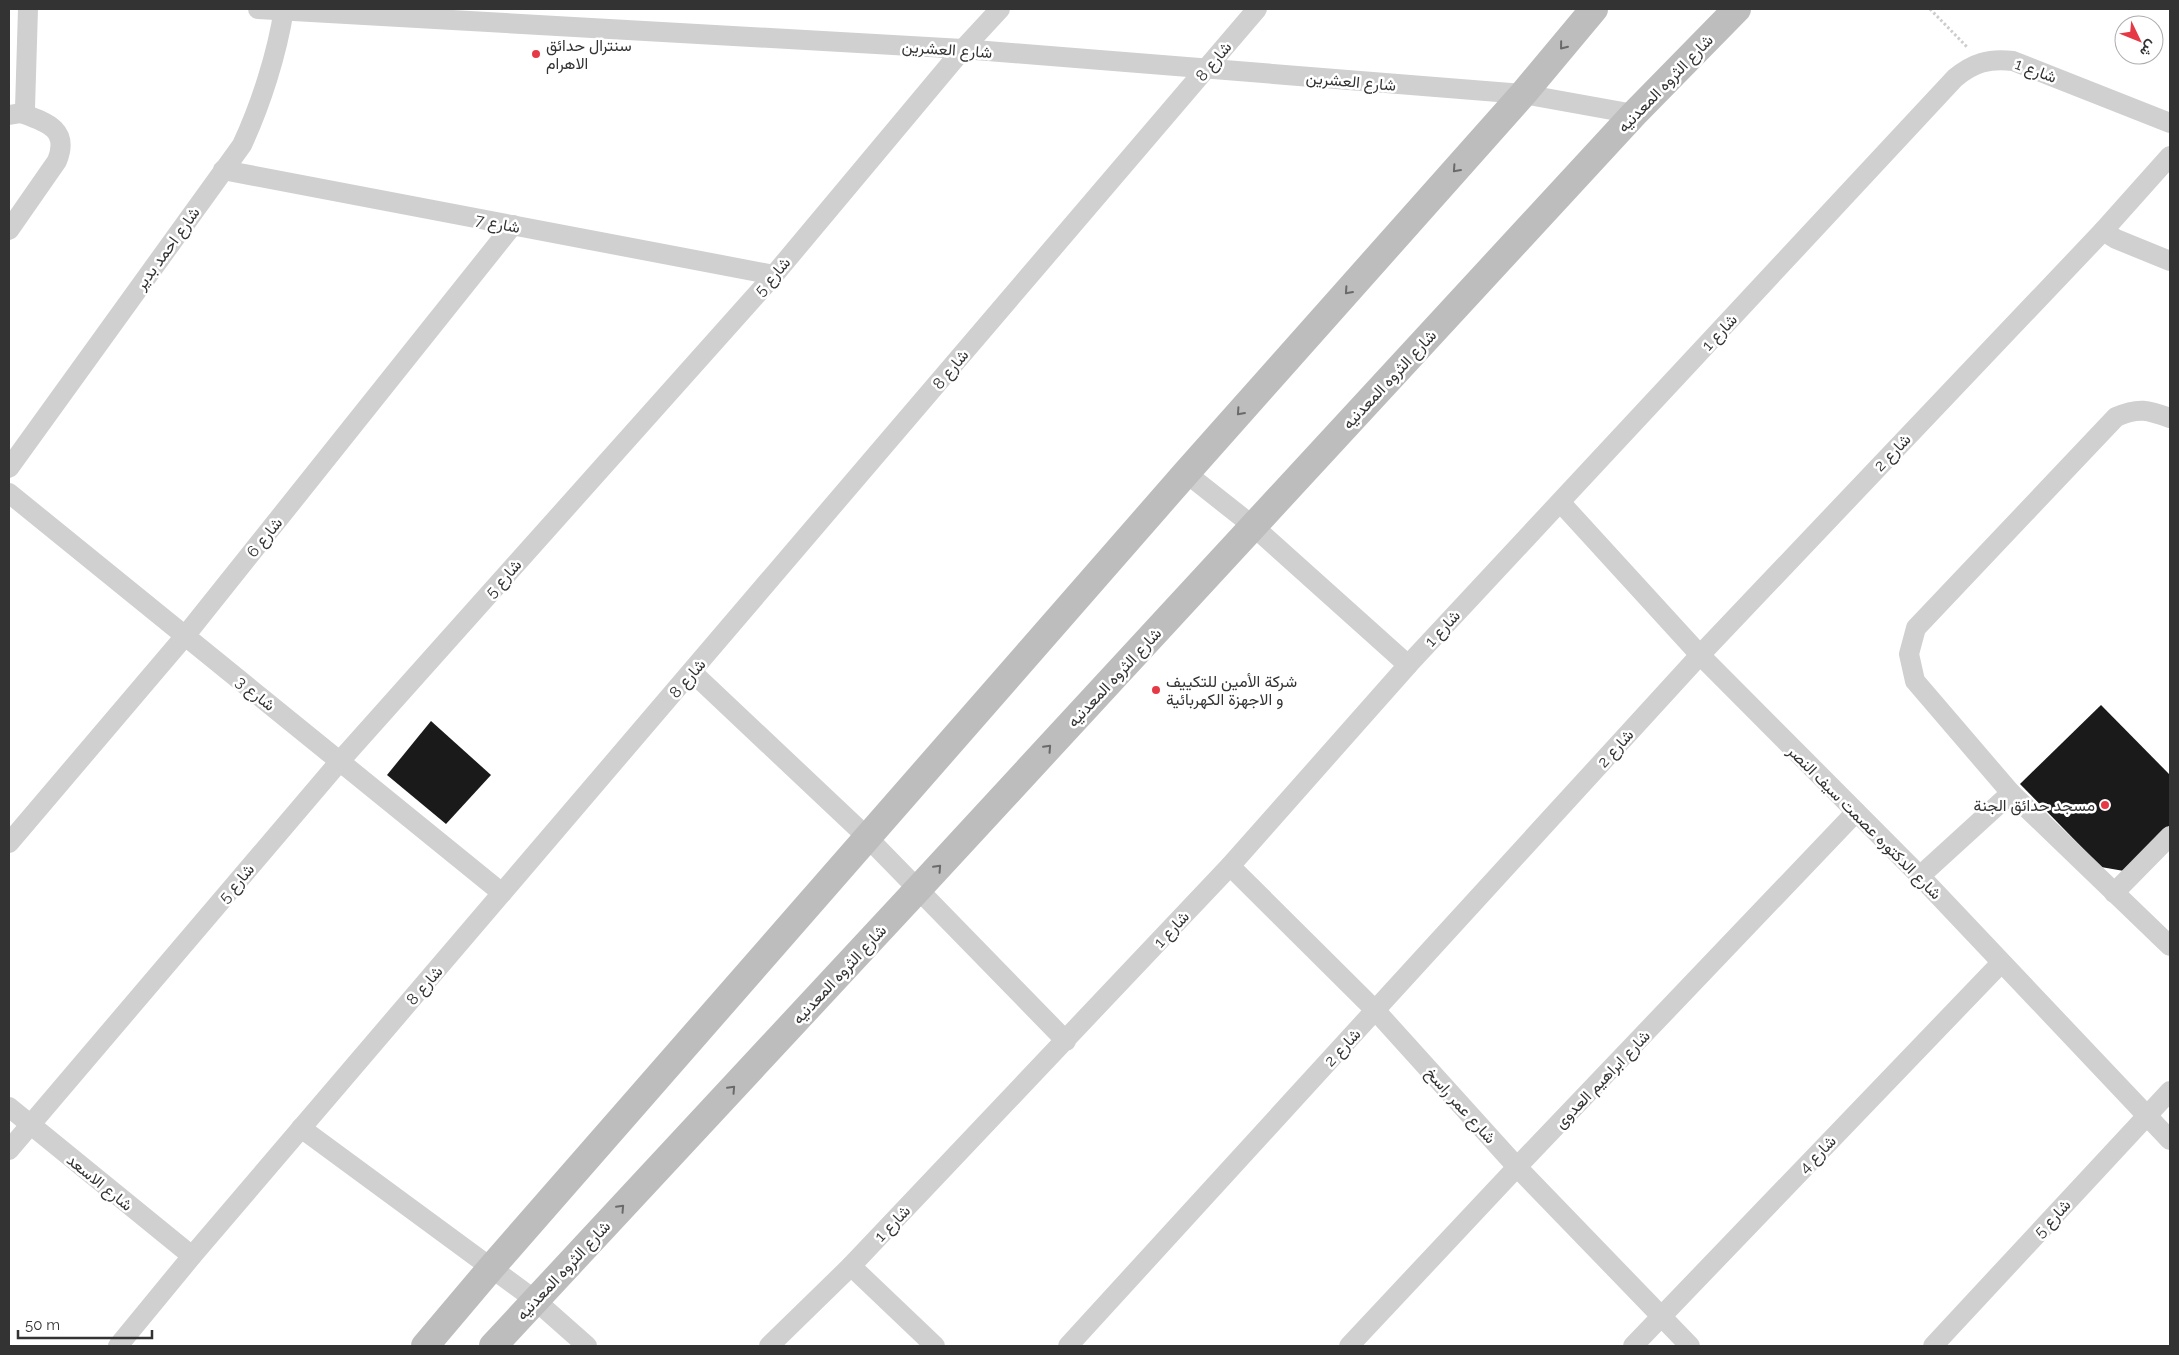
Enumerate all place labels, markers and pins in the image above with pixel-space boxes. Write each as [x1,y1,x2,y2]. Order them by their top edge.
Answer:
place label: سنترال حدائق الاهرام [546,36,632,74]
marker: سنترال حدائق الاهرام [530,48,542,60]
place label: شركة الأمين للتكييف و الاجهزة الكهربائية [1166,672,1297,710]
marker: شركة الأمين للتكييف و الاجهزة الكهربائية [1150,684,1162,696]
place label: مسجد حدائق الجنة [1974,796,2095,816]
marker: مسجد حدائق الجنة [2099,799,2111,811]

